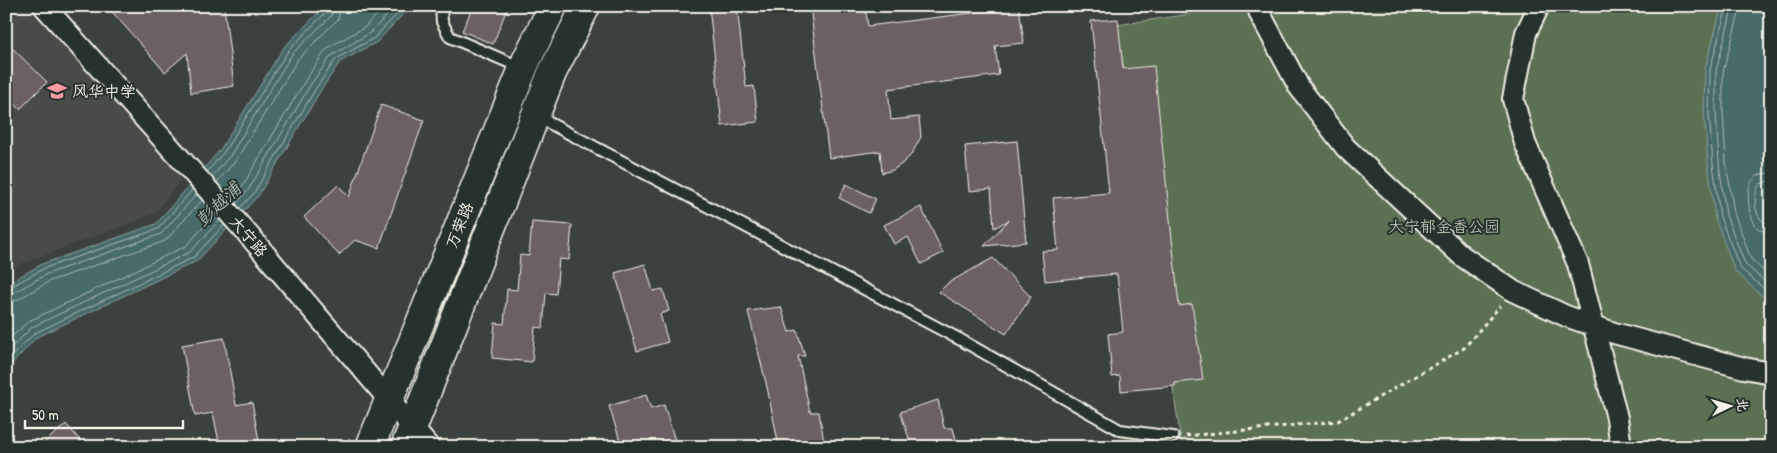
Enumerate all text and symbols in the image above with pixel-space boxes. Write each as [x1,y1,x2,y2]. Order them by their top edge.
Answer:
school or university icon: 风华中学 [46,80,68,102]
place label: 风华中学 [72,80,136,102]
water label: 彭越浦 [190,175,248,232]
street label: 万荣路 [440,199,478,251]
street label: 大宁路 [225,211,273,261]
park label: 大宁郁金香公园 [1388,215,1500,237]
north arrow [1704,380,1754,430]
text: 北 [1733,397,1754,413]
scale bar [25,398,182,430]
text: 50 m [32,404,59,425]

